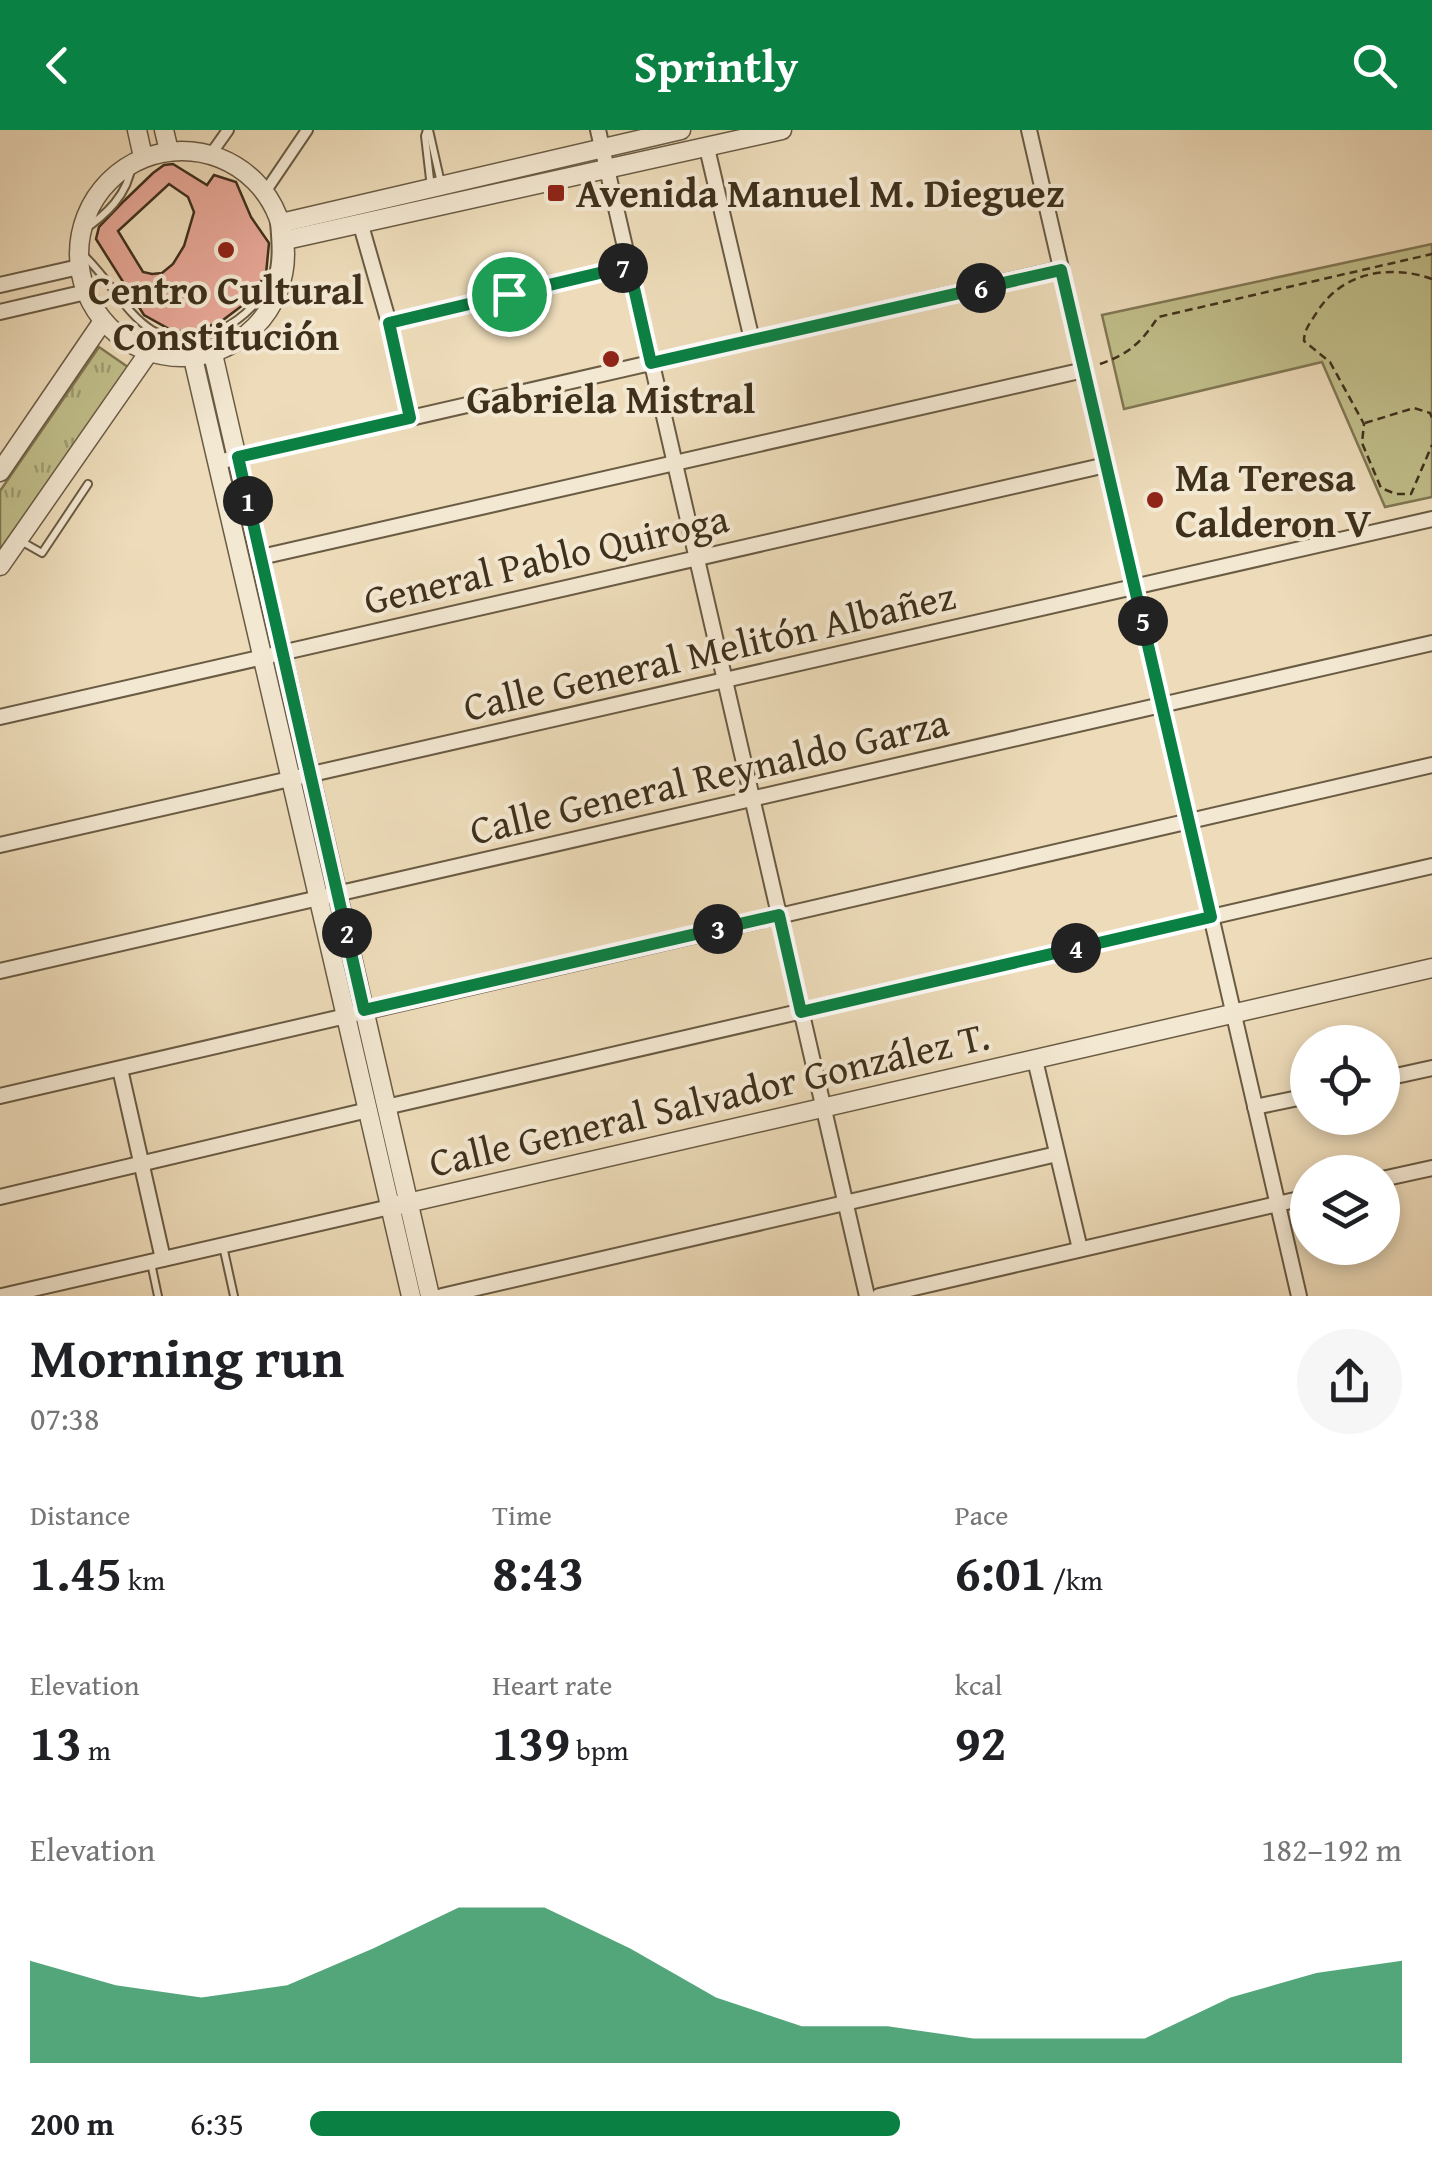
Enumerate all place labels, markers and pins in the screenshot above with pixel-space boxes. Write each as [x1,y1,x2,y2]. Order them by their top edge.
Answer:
place label: Avenida Manuel M. Dieguez [576,163,1065,222]
marker: Avenida Manuel M. Dieguez [545,182,567,204]
marker: Centro Cultural Constitución [215,239,237,261]
pin: 7 [598,243,648,293]
pin [467,252,552,337]
place label: Centro Cultural Constitución [88,260,364,365]
pin: 6 [956,263,1006,313]
marker: Gabriela Mistral [600,348,622,370]
place label: Gabriela Mistral [467,369,755,428]
place label: Ma Teresa Calderon V [1175,447,1372,552]
pin: 1 [223,476,273,526]
marker: Ma Teresa Calderon V [1144,489,1166,511]
pin: 5 [1118,596,1168,646]
pin: 3 [693,904,743,954]
pin: 2 [322,908,372,958]
pin: 4 [1051,923,1101,973]

